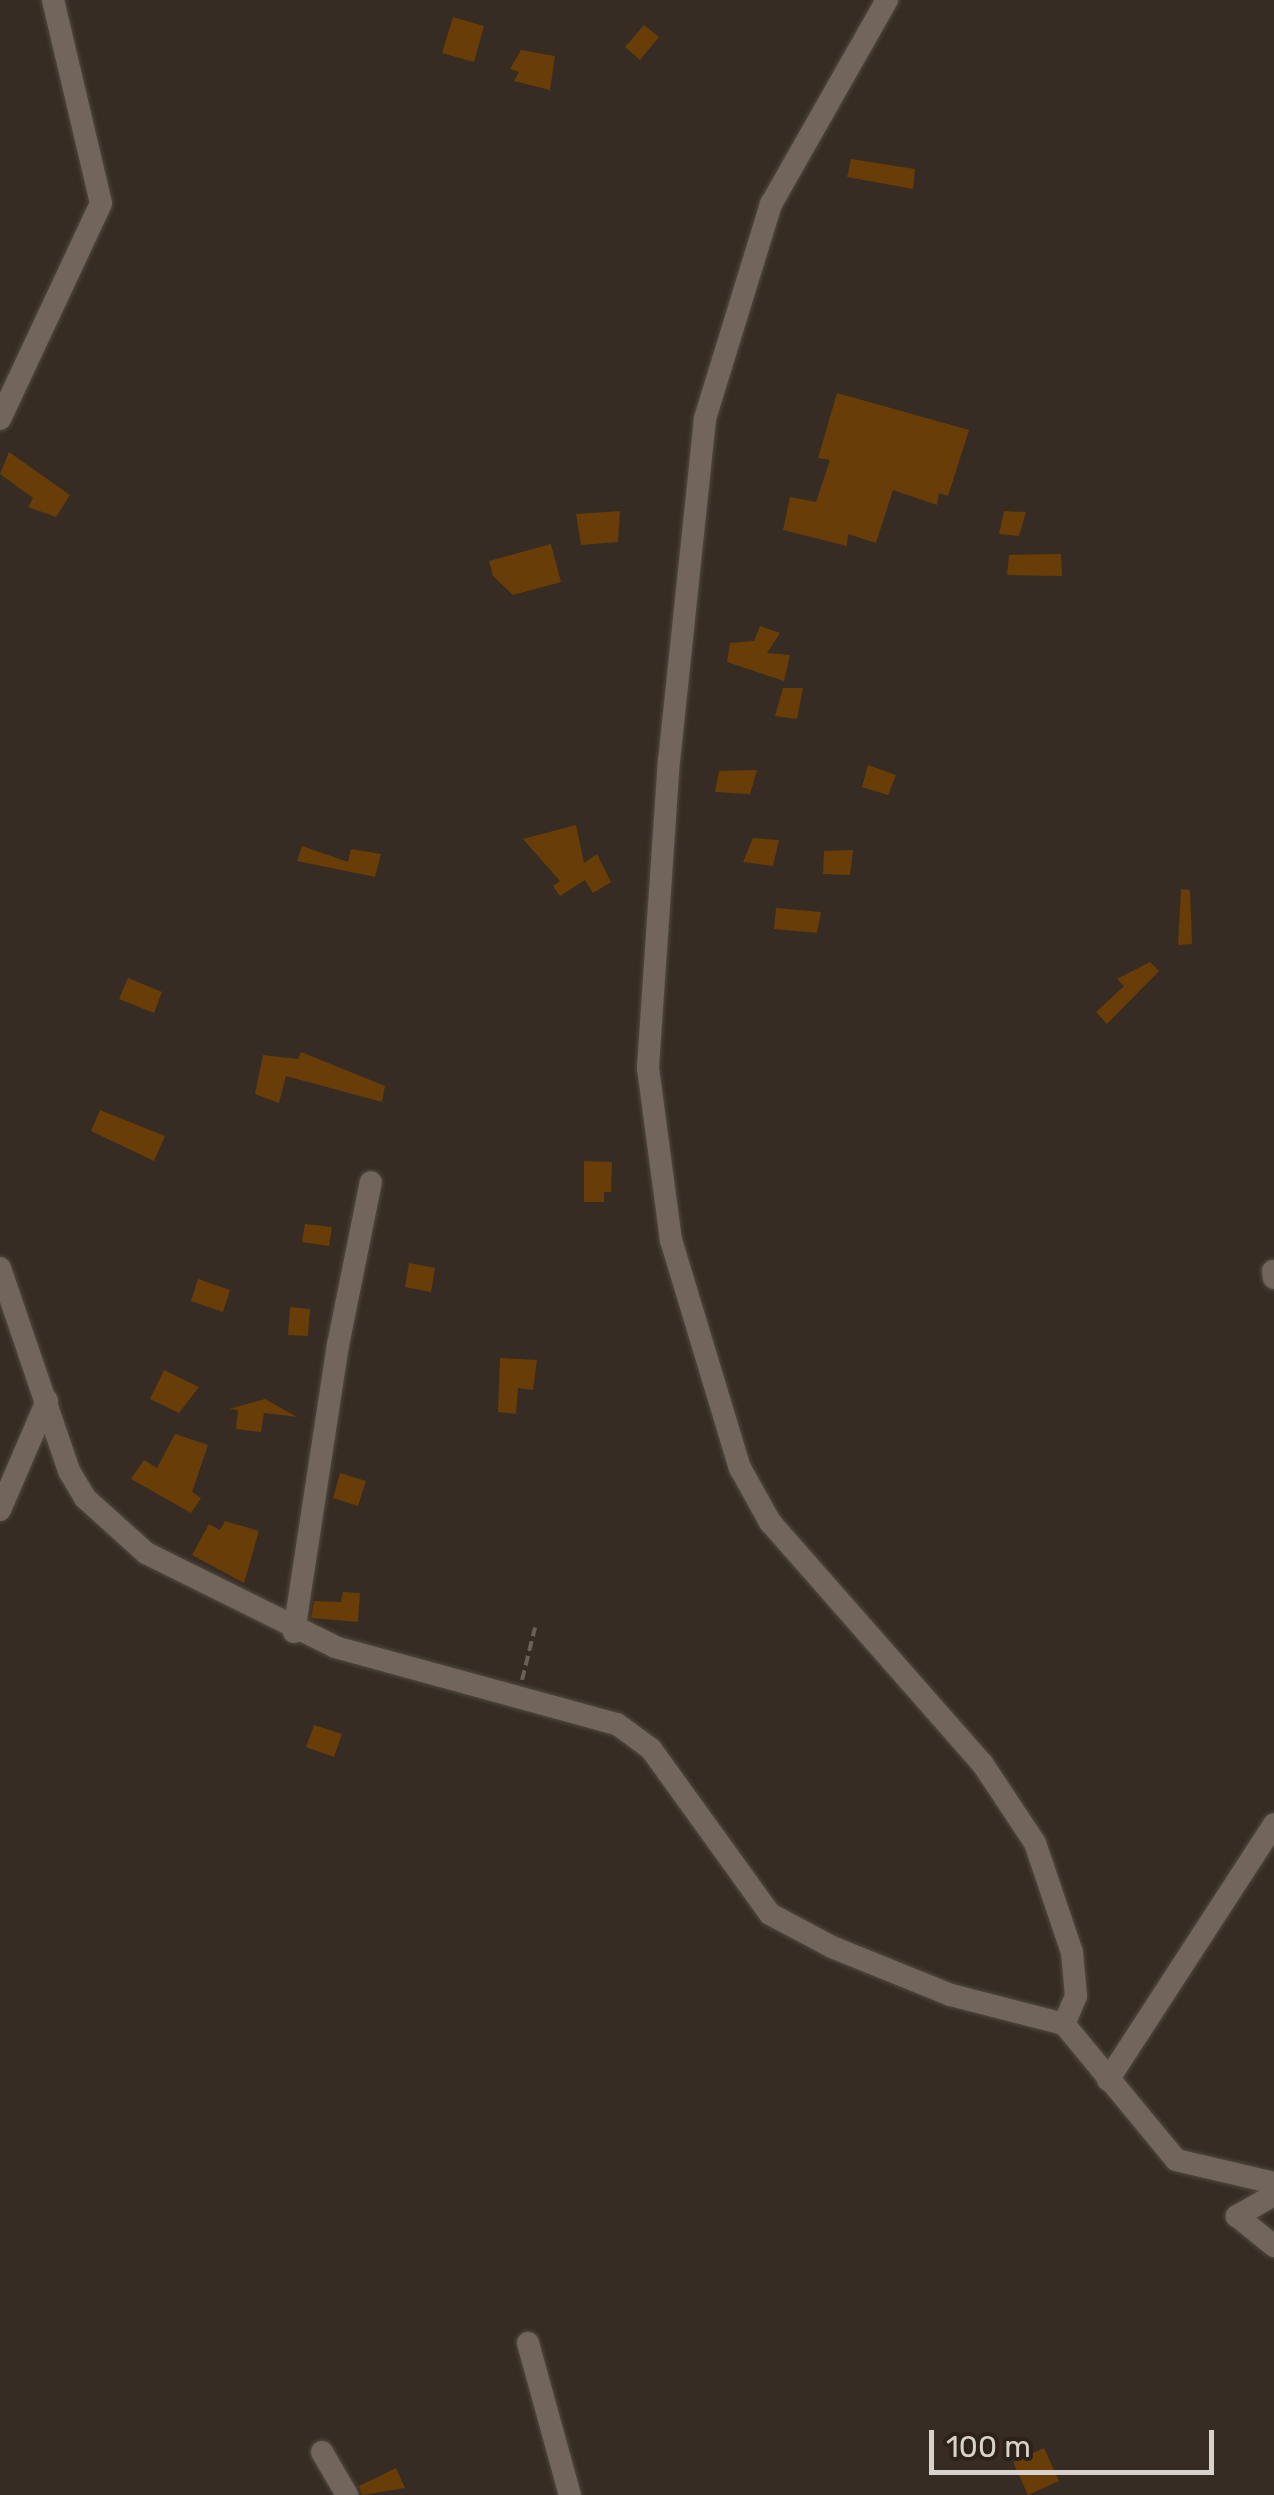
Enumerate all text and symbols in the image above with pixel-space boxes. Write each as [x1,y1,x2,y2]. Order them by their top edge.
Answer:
scale bar [934,2410,1219,2472]
text: 100 m [946,2429,1031,2465]

